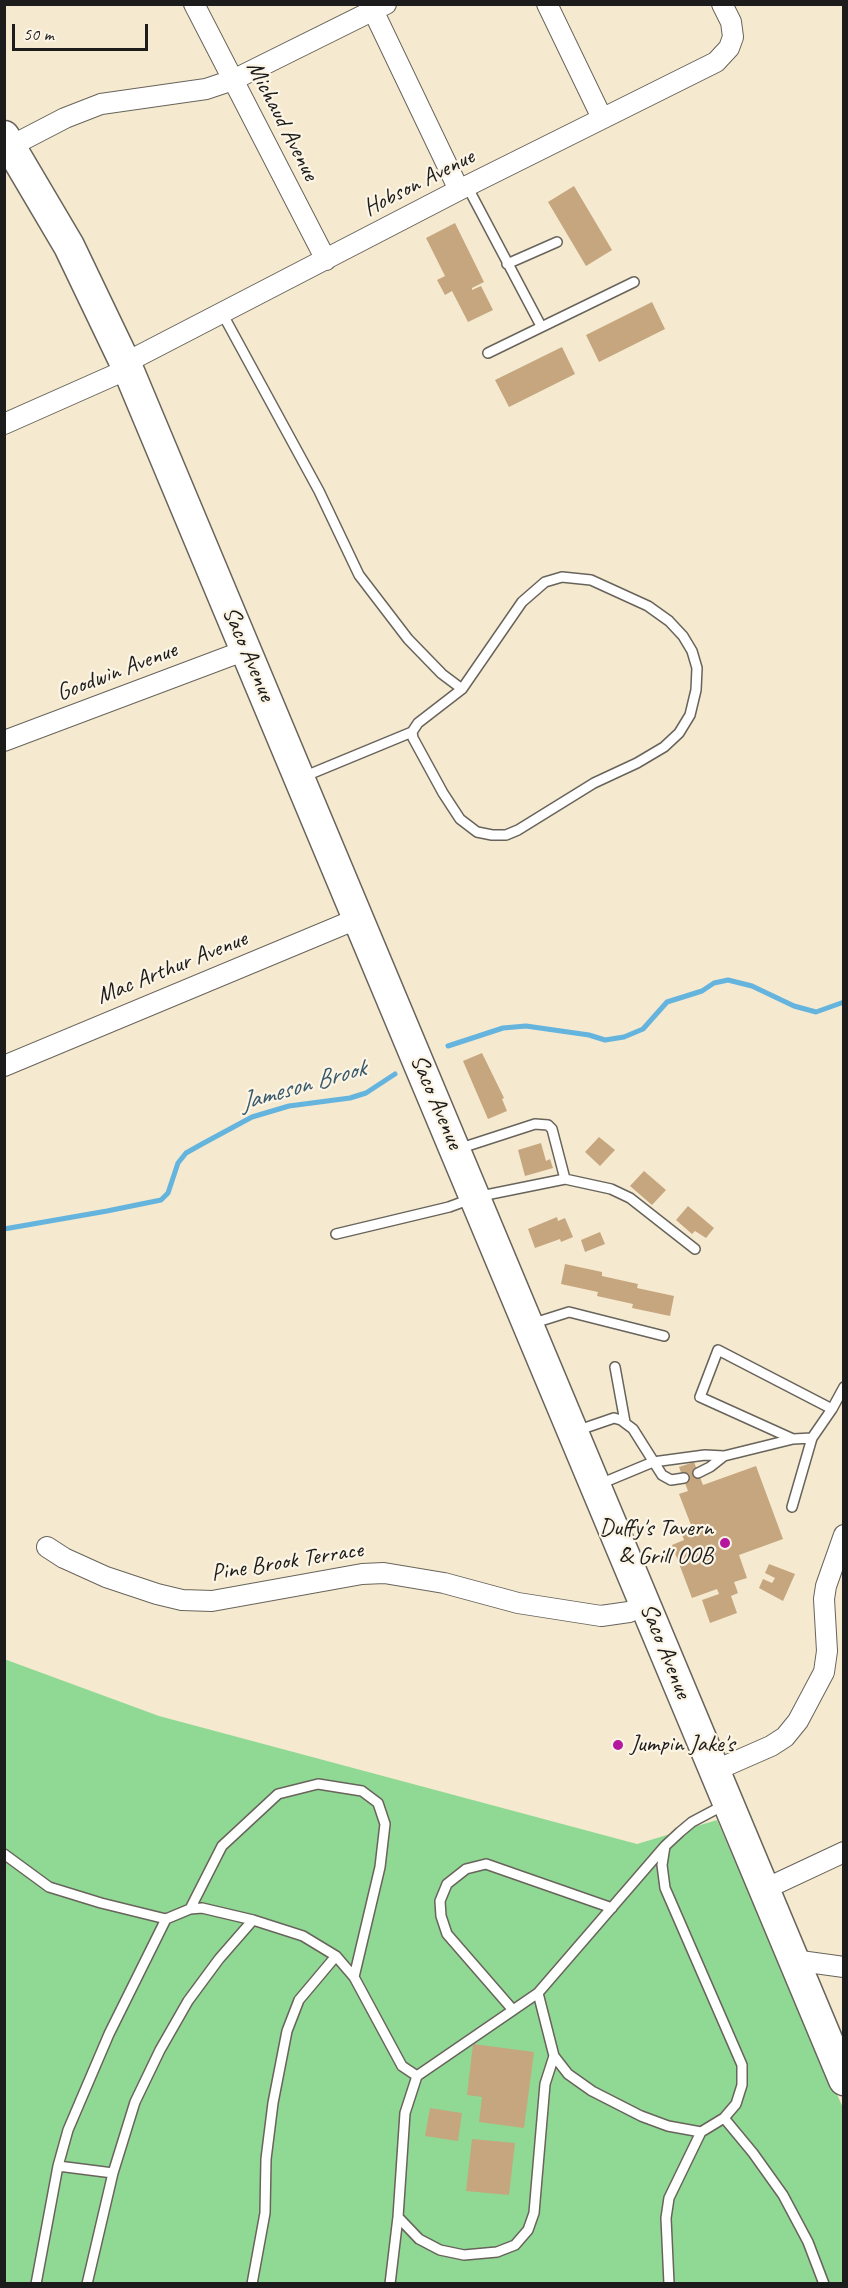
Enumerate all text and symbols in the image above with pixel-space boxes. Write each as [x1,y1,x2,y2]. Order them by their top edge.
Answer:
scale bar [15,12,152,50]
text: 50 m [23,23,54,45]
street label: Michaud Avenue [240,56,324,186]
street label: Hobson Avenue [359,143,479,223]
street label: Saco Avenue [215,602,281,706]
street label: Goodwin Avenue [53,636,181,708]
street label: Mac Arthur Avenue [92,925,252,1011]
street label: Saco Avenue [403,1050,469,1154]
water label: Jameson Brook [237,1053,369,1119]
place label: Duffy's Tavern & Grill OOB [599,1515,713,1571]
street label: Pine Brook Terrace [209,1536,365,1588]
marker: Duffy's Tavern & Grill OOB [718,1536,732,1550]
street label: Saco Avenue [633,1599,697,1703]
place label: Jumpin Jake's [630,1731,734,1759]
marker: Jumpin Jake's [611,1738,625,1752]

